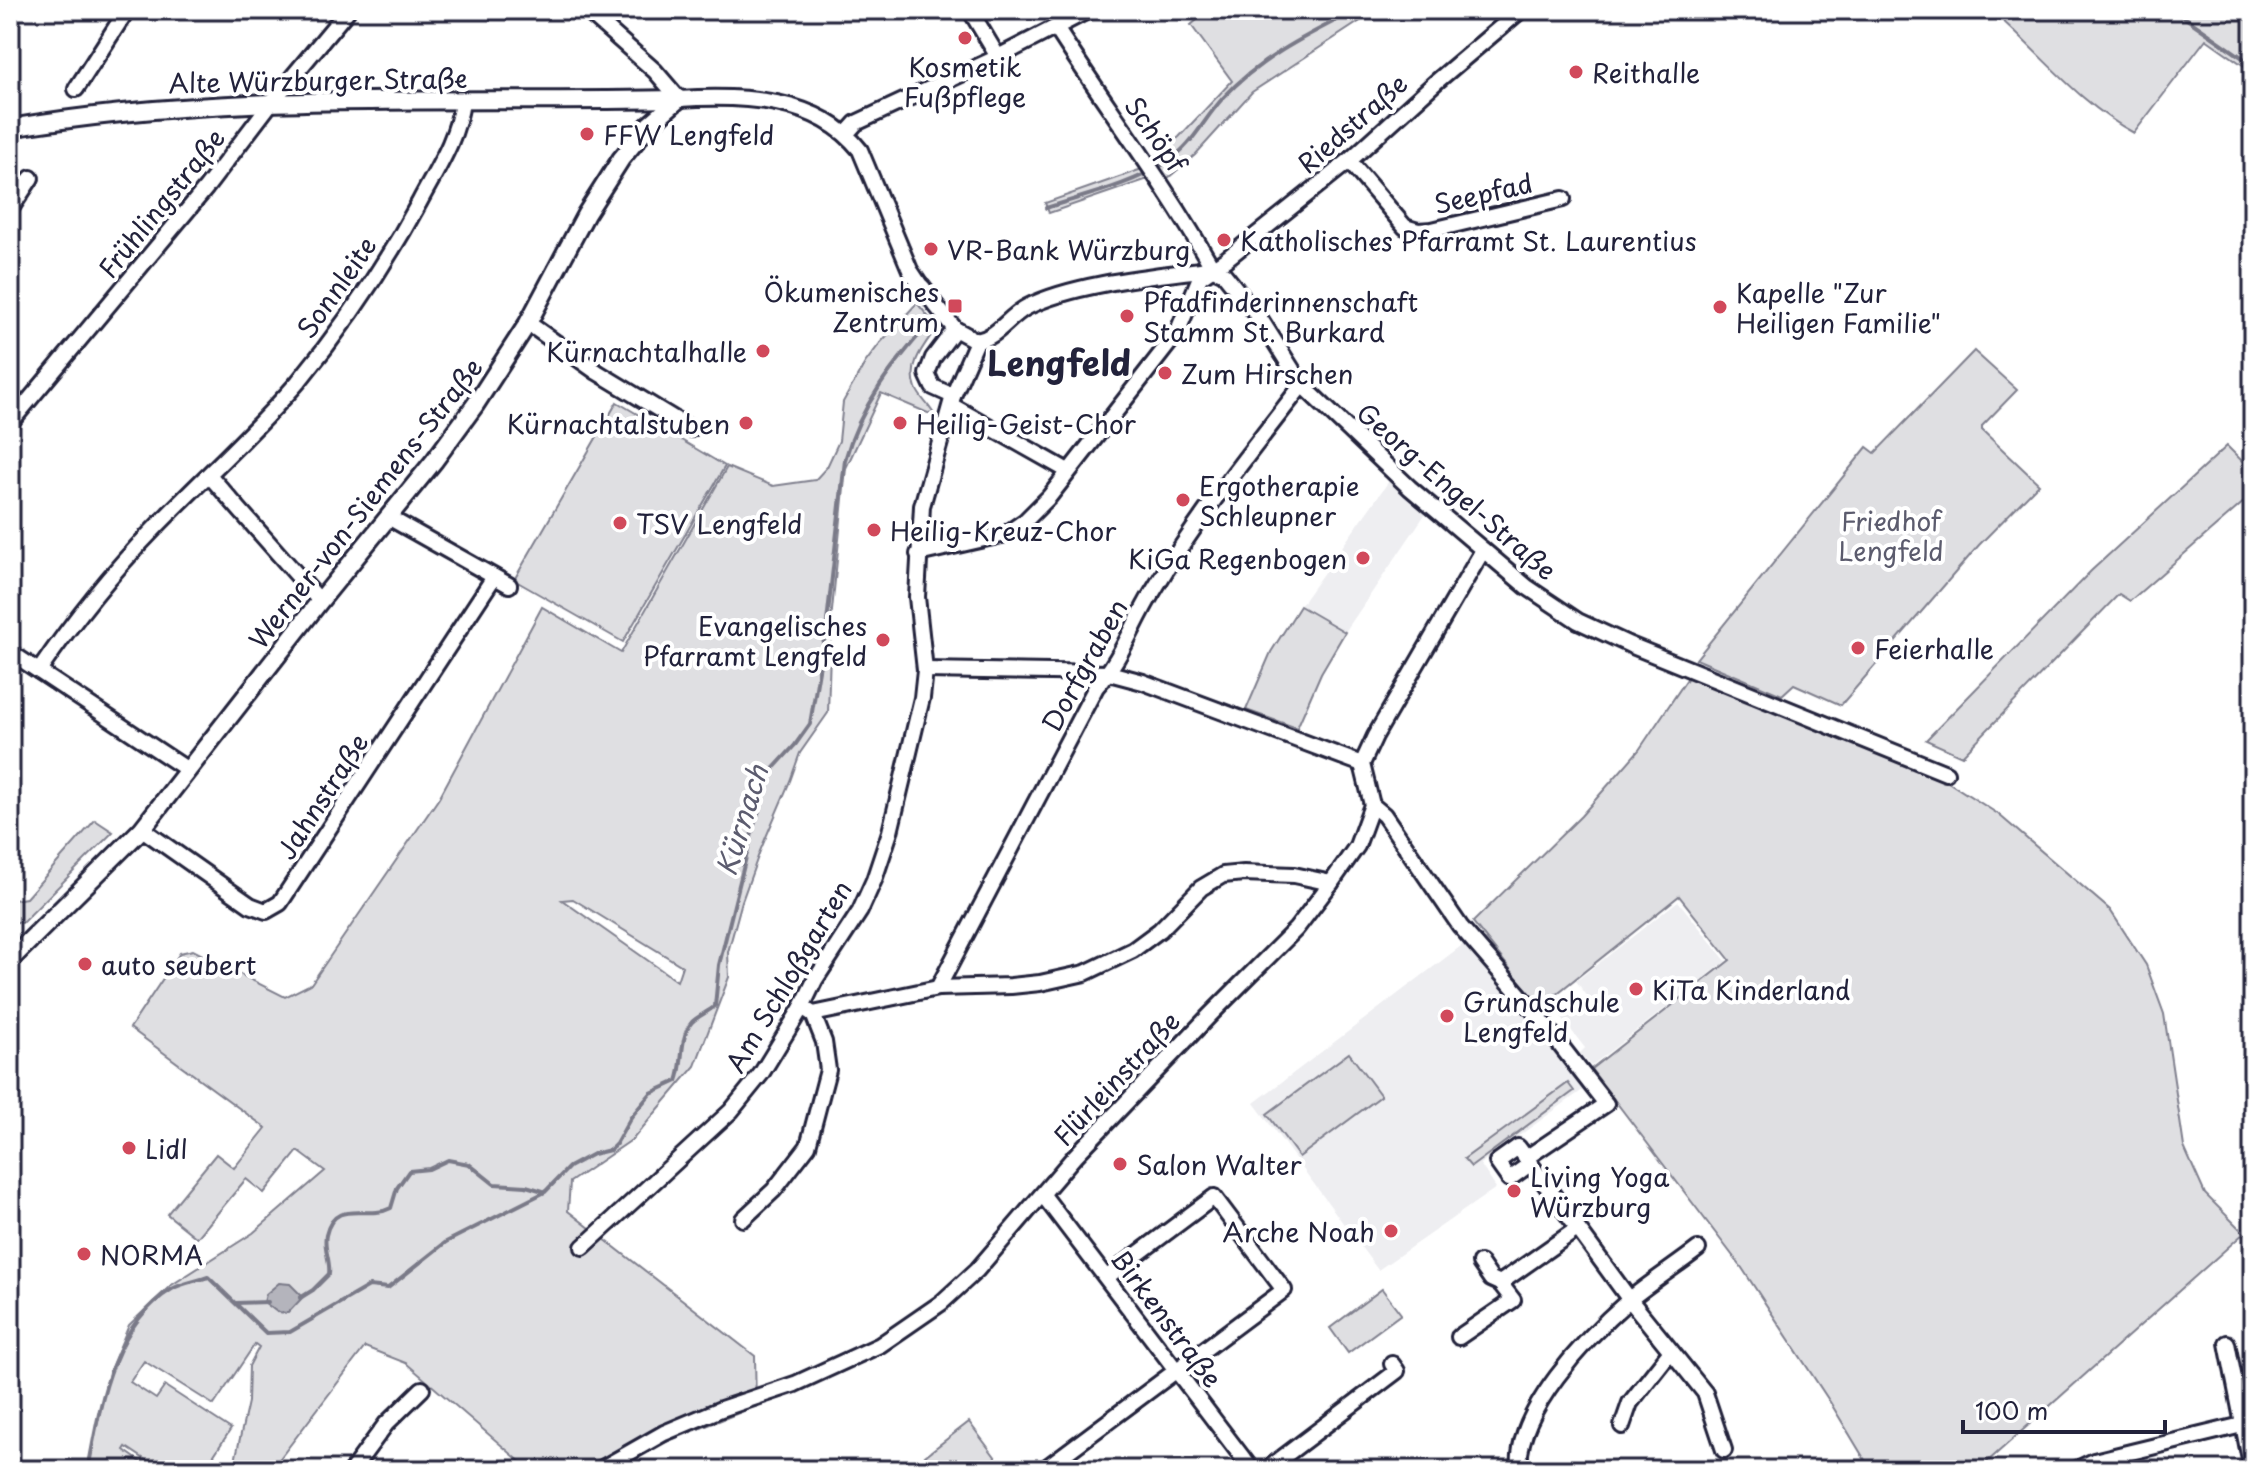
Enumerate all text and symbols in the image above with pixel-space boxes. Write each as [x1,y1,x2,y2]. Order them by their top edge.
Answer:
marker: Kosmetik Fußpflege [956,29,974,47]
place label: Kosmetik Fußpflege [904,47,1026,116]
place label: Reithalle [1592,53,1700,92]
street label: Alte Würzburger Straße [168,58,468,102]
marker: Reithalle [1567,63,1585,81]
street label: Riedstraße [1288,64,1416,182]
street label: Schöpf [1116,88,1198,182]
place label: FFW Lengfeld [603,115,774,154]
street label: Frühlingstraße [88,120,234,286]
marker: FFW Lengfeld [578,125,596,143]
street label: Seepfad [1430,163,1536,223]
place label: Katholisches Pfarramt St. Laurentius [1240,221,1696,260]
street label: Sonnleite [287,228,385,346]
place label: VR-Bank Würzburg [947,230,1190,269]
marker: Katholisches Pfarramt St. Laurentius [1215,231,1233,249]
marker: VR-Bank Würzburg [922,240,940,258]
place label: Ökumenisches Zentrum [764,272,939,341]
place label: Kapelle "Zur Heiligen Familie" [1736,273,1941,342]
place label: Pfadfinderinnenschaft Stamm St. Burkard [1143,282,1418,351]
marker: Ökumenisches Zentrum [946,297,964,315]
marker: Kapelle "Zur Heiligen Familie" [1711,298,1729,316]
marker: Pfadfinderinnenschaft Stamm St. Burkard [1118,307,1136,325]
place label: Kürnachtalhalle [546,332,747,371]
district label: Lengfeld [987,336,1131,388]
marker: Kürnachtalhalle [754,342,772,360]
street label: Werner-von-Siemens-Straße [239,349,491,657]
place label: Zum Hirschen [1181,354,1353,393]
marker: Zum Hirschen [1156,364,1174,382]
street label: Georg-Engel-Straße [1348,393,1566,589]
place label: Kürnachtalstuben [507,404,730,443]
place label: Heilig-Geist-Chor [916,404,1137,443]
marker: Kürnachtalstuben [737,414,755,432]
marker: Heilig-Geist-Chor [891,414,909,432]
place label: Ergotherapie Schleupner [1199,466,1359,535]
marker: Ergotherapie Schleupner [1174,491,1192,509]
park label: Friedhof Lengfeld [1838,501,1944,570]
place label: TSV Lengfeld [636,504,802,543]
place label: Heilig-Kreuz-Chor [890,511,1117,550]
marker: TSV Lengfeld [611,514,629,532]
marker: Heilig-Kreuz-Chor [865,521,883,539]
place label: KiGa Regenbogen [1128,539,1347,578]
marker: KiGa Regenbogen [1354,549,1372,567]
street label: Dorfgraben [1031,591,1137,739]
place label: Evangelisches Pfarramt Lengfeld [643,606,867,675]
place label: Feierhalle [1874,629,1994,668]
marker: Evangelisches Pfarramt Lengfeld [874,631,892,649]
marker: Feierhalle [1849,639,1867,657]
street label: Jahnstraße [267,725,377,867]
water label: Kürnach [704,759,778,881]
street label: Am Schloßgarten [715,873,861,1079]
place label: auto seubert [101,945,256,984]
marker: auto seubert [76,955,94,973]
place label: KiTa Kinderland [1652,970,1851,1009]
marker: KiTa Kinderland [1627,980,1645,998]
place label: Grundschule Lengfeld [1463,982,1620,1051]
street label: Flürleinstraße [1043,1002,1189,1154]
marker: Grundschule Lengfeld [1438,1007,1456,1025]
place label: Lidl [145,1129,188,1168]
marker: Lidl [120,1139,138,1157]
place label: Salon Walter [1136,1145,1303,1184]
marker: Salon Walter [1111,1155,1129,1173]
place label: Living Yoga Würzburg [1530,1157,1670,1226]
marker: Living Yoga Würzburg [1505,1182,1523,1200]
place label: Arche Noah [1223,1212,1375,1251]
marker: Arche Noah [1382,1222,1400,1240]
place label: NORMA [100,1235,203,1274]
street label: Birkenstraße [1102,1241,1232,1395]
marker: NORMA [75,1245,93,1263]
scale bar [1963,1384,2165,1434]
text: 100 m [1975,1392,2048,1428]

